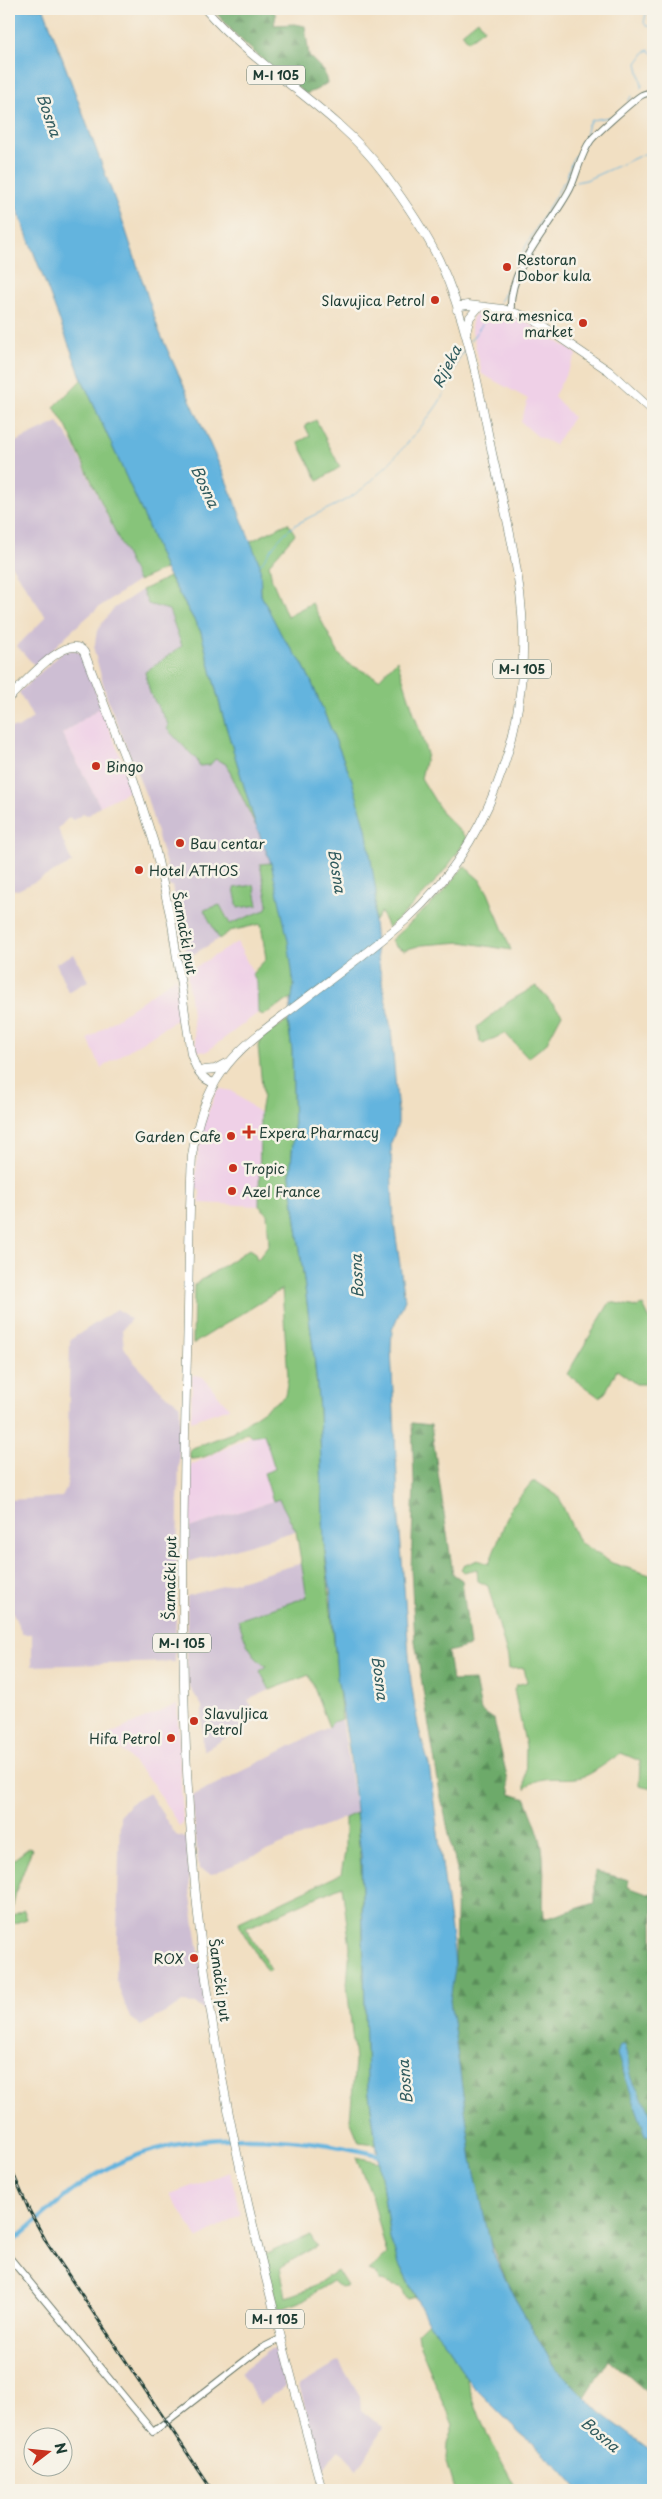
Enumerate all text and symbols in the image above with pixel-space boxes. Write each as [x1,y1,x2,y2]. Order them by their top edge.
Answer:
road number: M-I 105 [247,66,305,84]
water label: Bosna [32,90,68,140]
place label: Restoran Dobor kula [517,249,591,286]
marker: Restoran Dobor kula [501,261,513,273]
place label: Slavujica Petrol [321,290,425,311]
marker: Slavujica Petrol [429,294,441,306]
place label: Sara mesnica market [482,305,573,342]
marker: Sara mesnica market [577,317,589,329]
water label: Rijeka [425,340,467,391]
water label: Bosna [186,461,226,511]
road number: M-I 105 [493,660,551,679]
place label: Bingo [106,756,144,777]
marker: Bingo [90,760,102,772]
place label: Bau centar [190,833,266,854]
marker: Bau centar [174,837,186,849]
water label: Bosna [323,848,353,895]
place label: Hotel ATHOS [149,860,239,881]
marker: Hotel ATHOS [133,864,145,876]
street label: Šamački put [167,890,203,977]
place label: Expera Pharmacy [259,1122,379,1143]
place label: Garden Cafe [135,1126,221,1147]
marker: Expera Pharmacy [243,1126,255,1138]
marker: Garden Cafe [225,1130,237,1142]
place label: Tropic [243,1158,285,1179]
marker: Tropic [227,1162,239,1174]
place label: Azel France [242,1181,321,1202]
marker: Azel France [226,1185,238,1197]
water label: Bosna [344,1253,368,1298]
street label: Šamački put [159,1535,181,1620]
road number: M-I 105 [153,1634,211,1652]
water label: Bosna [367,1655,395,1702]
place label: Slavuljica Petrol [204,1703,268,1740]
marker: Slavuljica Petrol [188,1715,200,1727]
place label: Hifa Petrol [89,1728,161,1749]
marker: Hifa Petrol [165,1732,177,1744]
street label: Šamački put [204,1937,236,2023]
place label: ROX [154,1948,184,1969]
marker: ROX [188,1952,200,1964]
water label: Bosna [391,2058,417,2105]
road number: M-I 105 [246,2310,304,2328]
water label: Bosna [577,2411,626,2457]
north arrow [22,2426,72,2476]
text: N [49,2440,73,2457]

